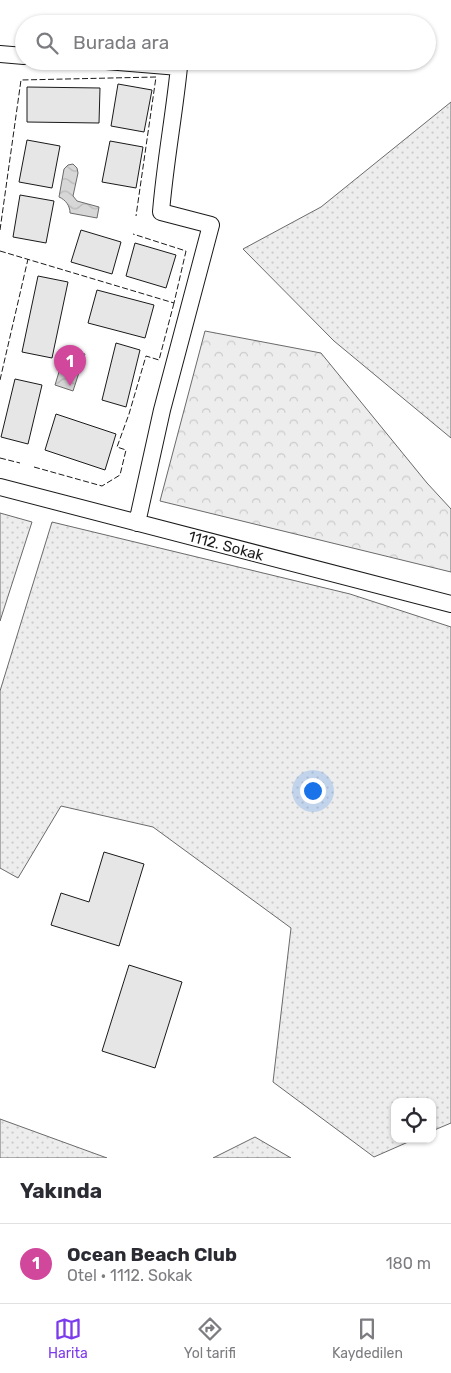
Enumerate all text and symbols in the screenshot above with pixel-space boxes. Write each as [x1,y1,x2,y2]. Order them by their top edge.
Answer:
search box [15,15,436,70]
icon: search [33,29,61,57]
text: Burada ara [73,31,169,54]
pin: 1 [54,345,86,386]
street label: 1112. Sokak [186,527,266,565]
your location [300,778,326,804]
map controls [391,1098,436,1143]
button: locate [391,1098,436,1143]
text: Yakında [20,1178,102,1203]
text: Ocean Beach Club [67,1243,237,1266]
text: 1 [32,1254,40,1273]
text: 180 m [386,1254,431,1273]
text: Otel · 1112. Sokak [67,1266,192,1285]
tab: Harita [48,1315,88,1362]
tab: Yol tarifi [184,1315,236,1362]
tab: Kaydedilen [332,1315,403,1362]

